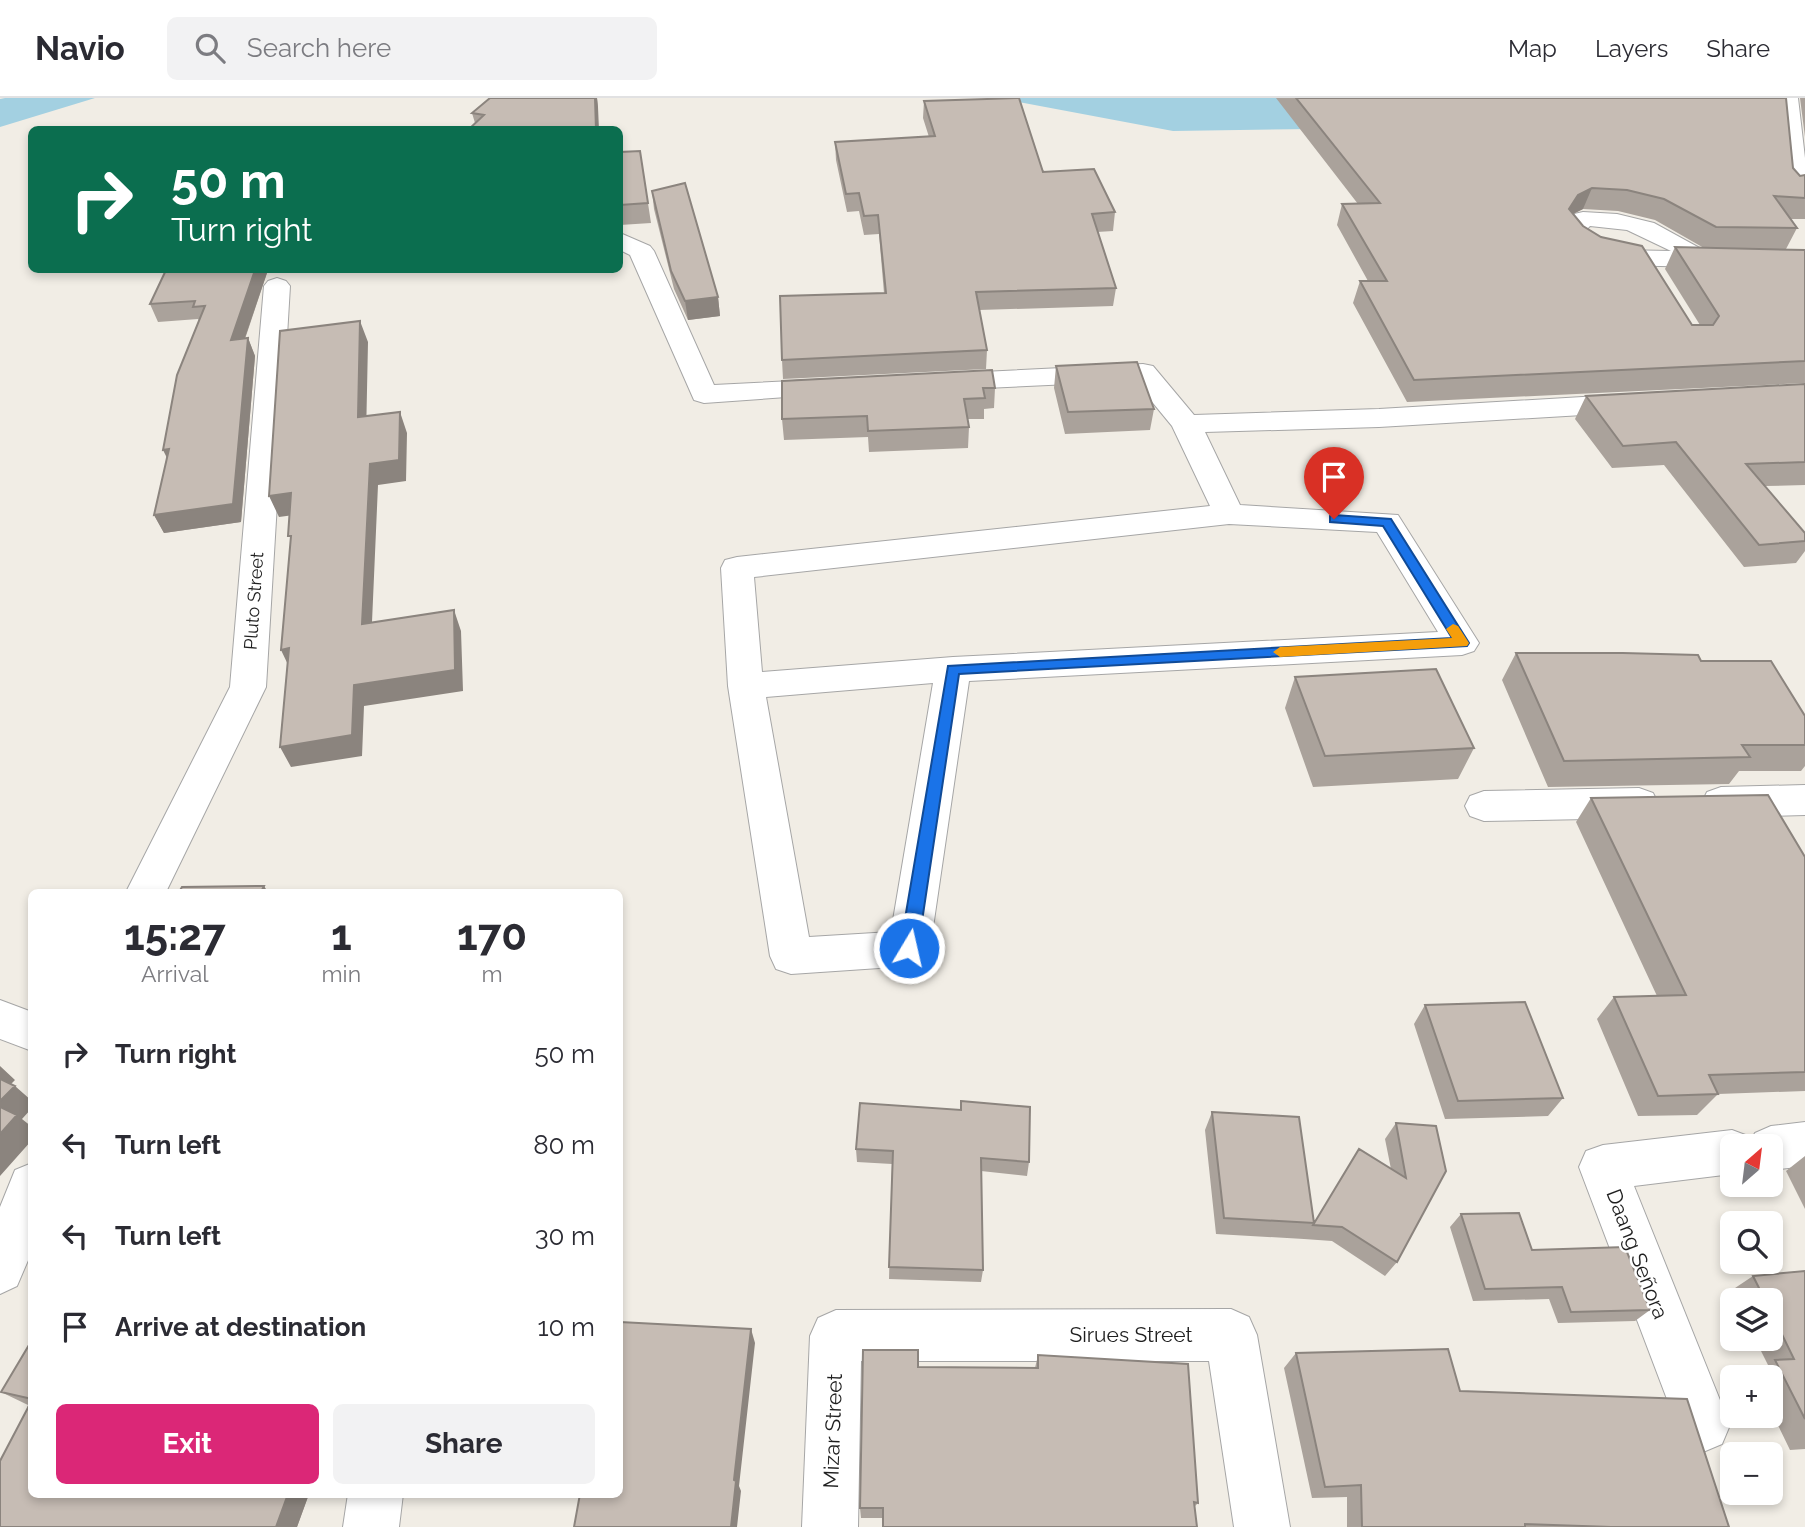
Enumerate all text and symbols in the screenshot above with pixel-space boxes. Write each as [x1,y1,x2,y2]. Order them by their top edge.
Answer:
search box [167,17,657,80]
text: Navio [35,29,125,68]
icon: search [191,29,229,67]
text: Search here [247,33,391,63]
text: Map [1508,34,1557,63]
text: Layers [1595,34,1668,63]
text: Share [1706,34,1770,63]
text: 50 m [171,152,286,209]
icon: right [56,154,147,245]
text: Turn right [171,211,312,248]
pin [1304,447,1364,519]
icon: arrive [1315,458,1353,496]
street label: Pluto Street [240,551,267,651]
text: 15:27 [124,911,226,960]
text: 1 [331,911,352,960]
text: 170 [457,911,527,960]
position arrow [872,911,946,985]
text: Arrival [141,960,208,987]
text: min [321,960,361,987]
text: m [481,960,503,987]
icon: right [56,1035,94,1073]
text: Turn right [115,1039,236,1069]
text: 50 m [534,1039,595,1069]
icon: left [56,1126,94,1164]
text: Turn left [115,1130,221,1160]
text: 80 m [533,1130,595,1160]
north arrow [1720,1134,1783,1197]
map controls [1720,1134,1783,1505]
street label: Daang Señora [1601,1185,1674,1322]
button: search [1720,1211,1783,1274]
icon: left [56,1217,94,1255]
text: Turn left [115,1221,221,1251]
text: 30 m [535,1221,595,1251]
button: layers [1720,1288,1783,1351]
icon: arrive [56,1308,94,1346]
text: Arrive at destination [115,1312,366,1342]
text: 10 m [537,1312,595,1342]
street label: Sirues Street [1069,1322,1193,1347]
button: + [1720,1365,1783,1428]
street label: Mizar Street [818,1373,847,1489]
button: Exit [56,1404,319,1484]
button: Share [333,1404,595,1484]
button: − [1720,1442,1783,1505]

